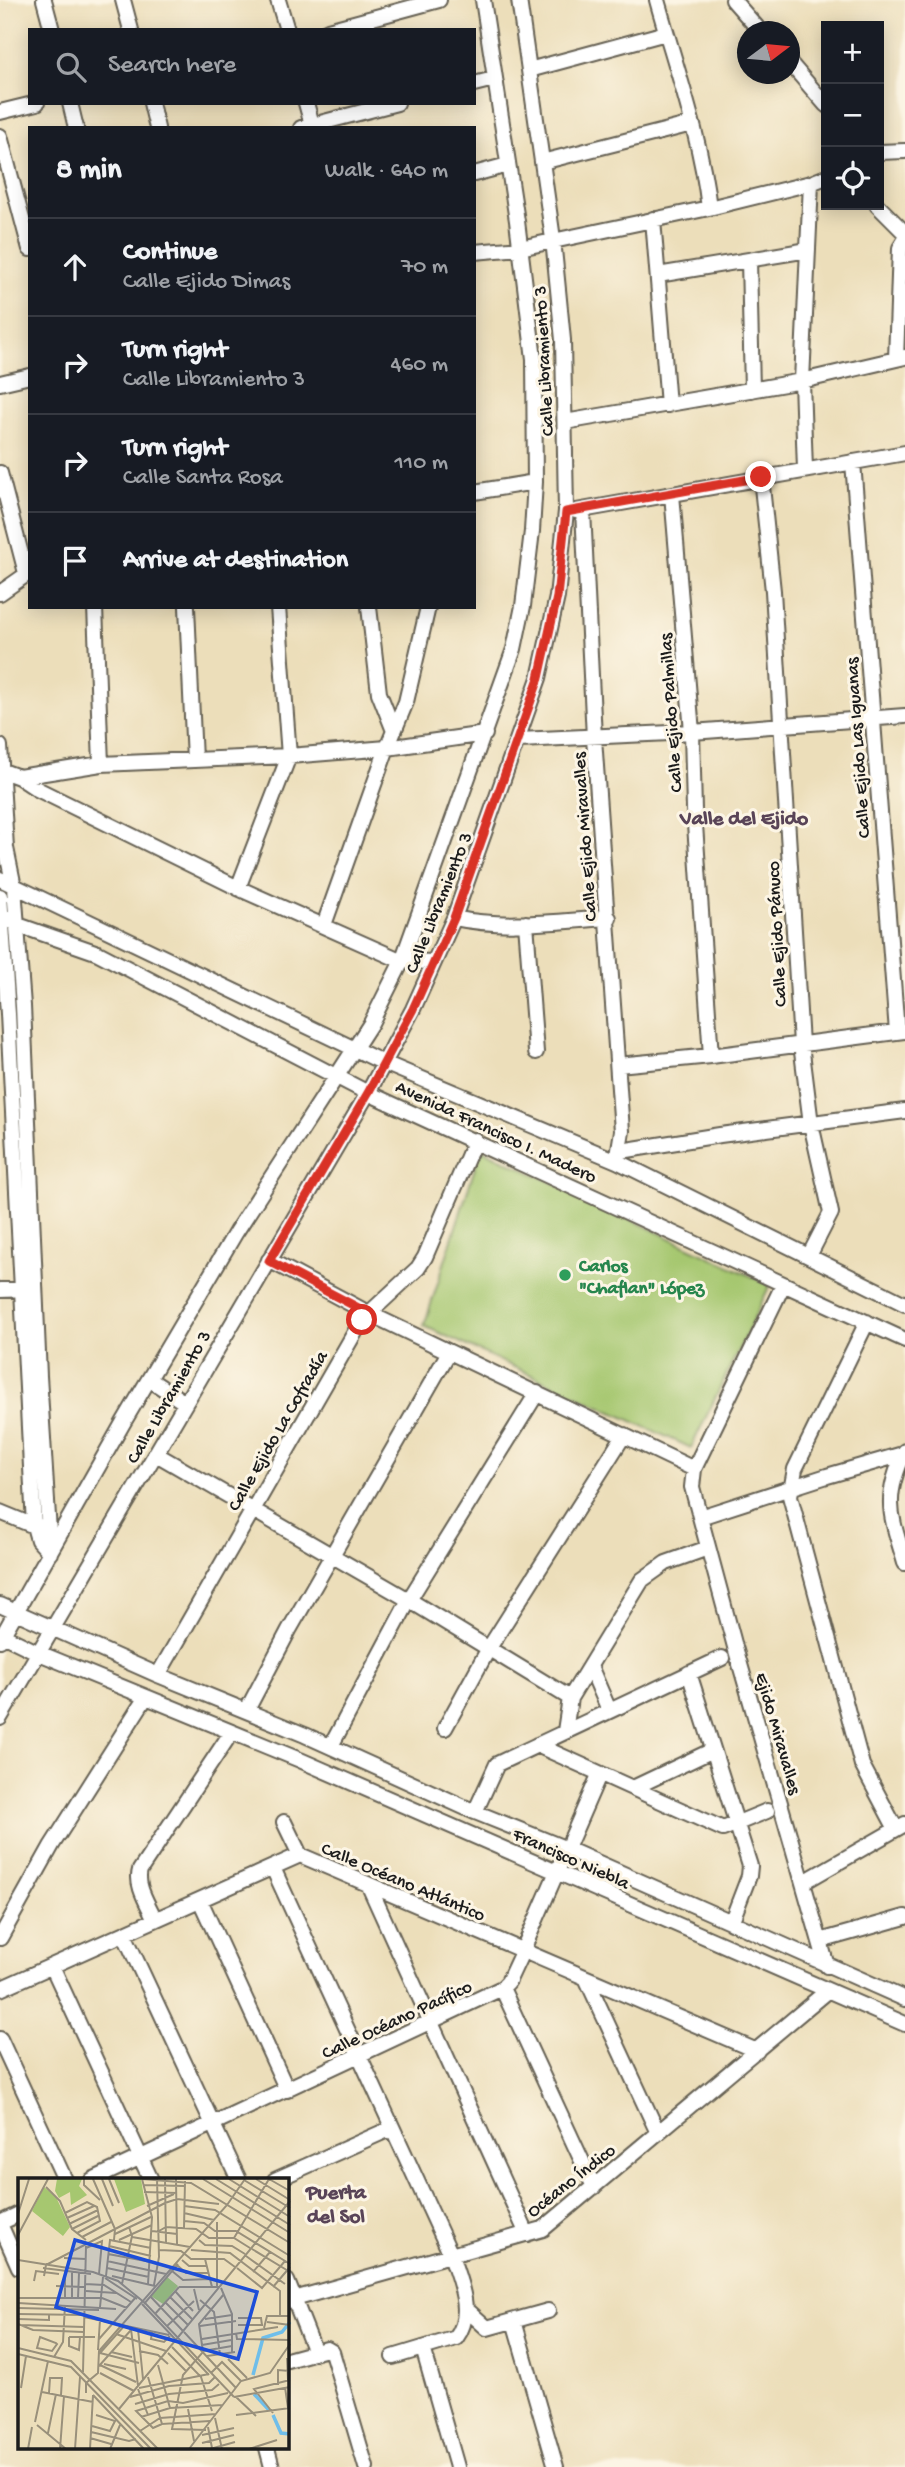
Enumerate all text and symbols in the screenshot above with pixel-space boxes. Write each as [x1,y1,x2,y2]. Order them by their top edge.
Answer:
north arrow [737,21,800,84]
map controls [821,21,884,210]
button: + [821,21,884,84]
search box [28,28,476,105]
icon: search [52,48,90,86]
text: Search here [108,51,236,82]
button: − [821,84,884,147]
button: locate [821,147,884,210]
text: 8 min [56,154,122,189]
text: Walk · 640 m [325,158,448,185]
text: Continue [123,238,217,269]
icon: ahead [56,248,94,286]
text: 70 m [401,254,448,281]
text: Calle Ejido Dimas [123,269,290,296]
street label: Calle Libramiento 3 [530,285,561,436]
text: Turn right [123,336,227,367]
icon: right [56,346,94,384]
text: 460 m [391,352,448,379]
text: Calle Libramiento 3 [123,367,305,394]
text: Turn right [123,434,227,465]
icon: right [56,444,94,482]
text: 110 m [395,450,448,477]
route end [745,461,776,492]
text: Calle Santa Rosa [123,465,283,492]
icon: arrive [56,542,94,580]
text: Arrive at destination [123,546,348,577]
street label: Calle Ejido Palmillas [655,632,690,793]
street label: Calle Ejido Las Iguanas [842,656,877,839]
street label: Calle Ejido Miravalles [569,751,604,922]
district label: Valle del Ejido [679,808,808,833]
street label: Calle Libramiento 3 [401,829,479,977]
street label: Calle Ejido Pánuco [763,860,794,1007]
street label: Avenida Francisco I. Madero [391,1076,600,1190]
place label: Carlos "Chaflan" López [578,1256,706,1301]
marker: Carlos "Chaflan" López [557,1267,573,1283]
route start [346,1304,377,1335]
street label: Calle Libramiento 3 [122,1327,218,1469]
street label: Calle Ejido La Cofradía [224,1346,335,1516]
street label: Ejido Miravalles [748,1670,805,1798]
street label: Francisco Niebla [508,1824,634,1897]
street label: Calle Océano Atlántico [317,1838,488,1928]
street label: Calle Océano Pacífico [319,1976,476,2066]
street label: Océano Índico [523,2140,621,2224]
inset map [18,2178,289,2450]
district label: Puerta del Sol [305,2182,367,2231]

